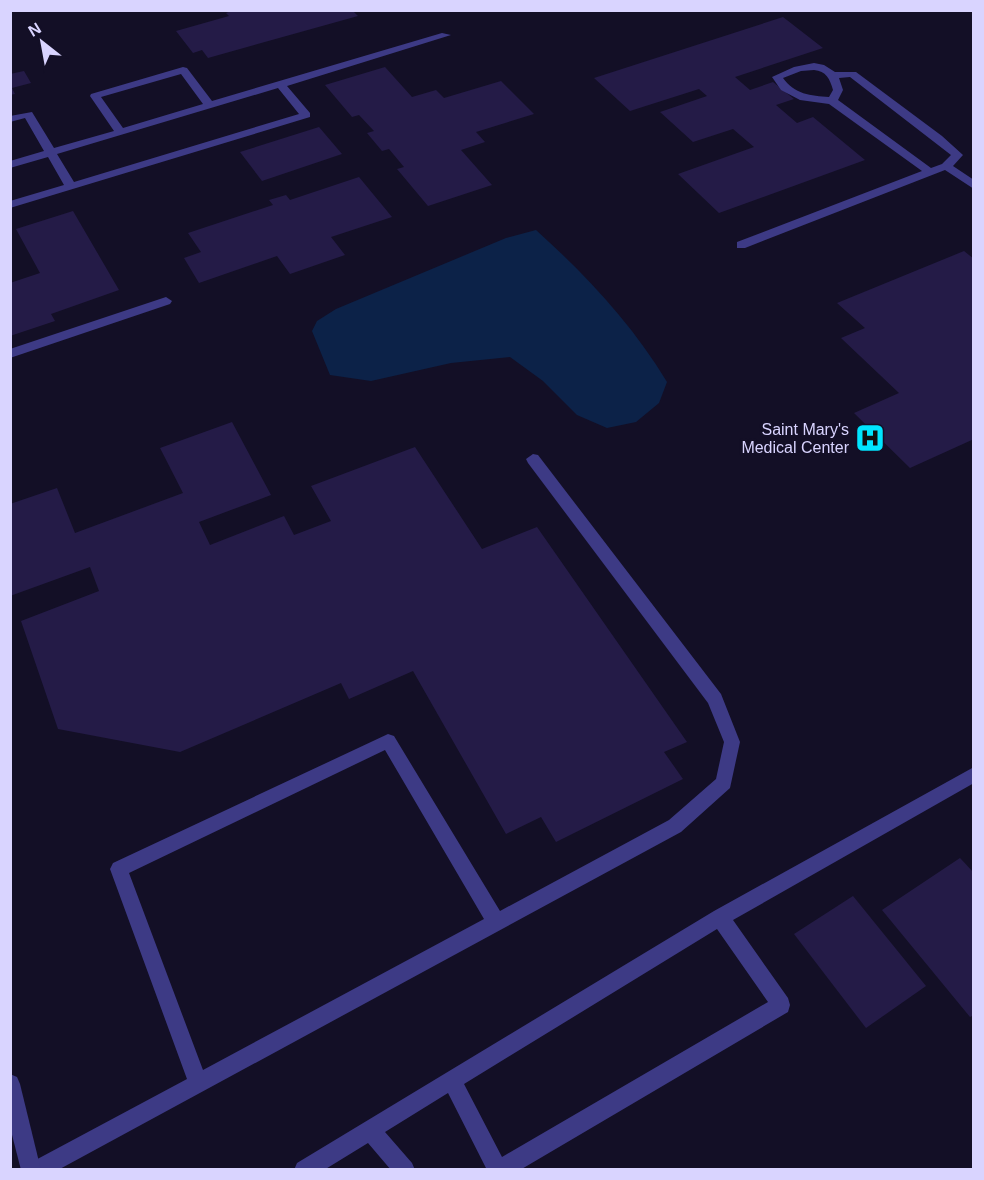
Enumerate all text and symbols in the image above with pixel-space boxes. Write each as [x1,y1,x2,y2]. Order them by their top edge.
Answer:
north arrow [12,12,72,72]
text: N [25,19,44,40]
place label: Saint Mary's Medical Center [741,421,850,456]
hospital icon: Saint Mary's Medical Center [854,422,886,454]

